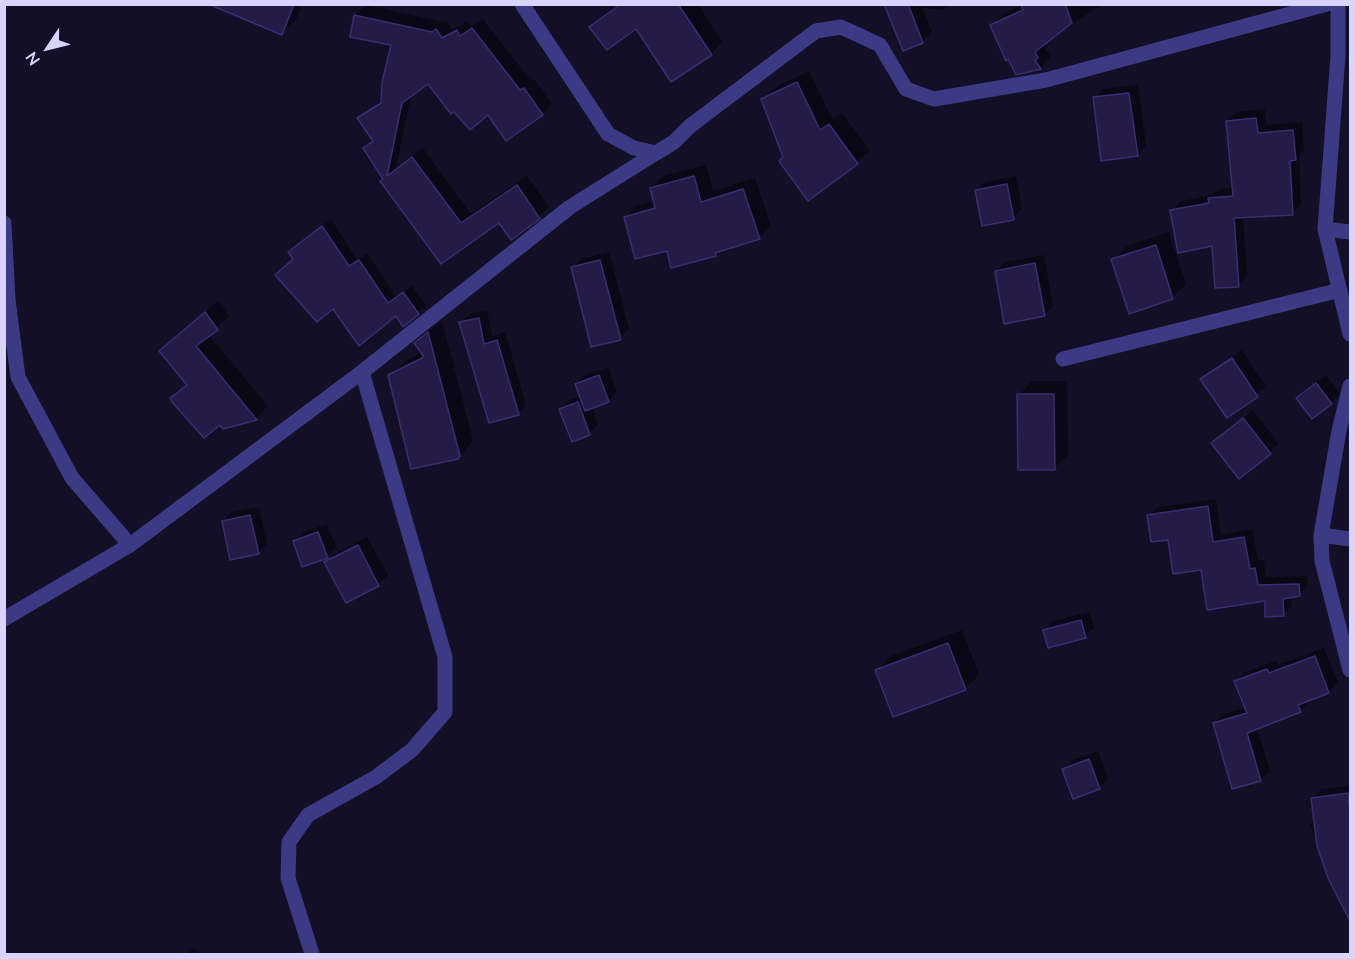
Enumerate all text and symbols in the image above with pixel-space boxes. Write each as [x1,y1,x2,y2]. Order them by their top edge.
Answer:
north arrow [18,18,78,78]
text: N [21,47,46,70]

